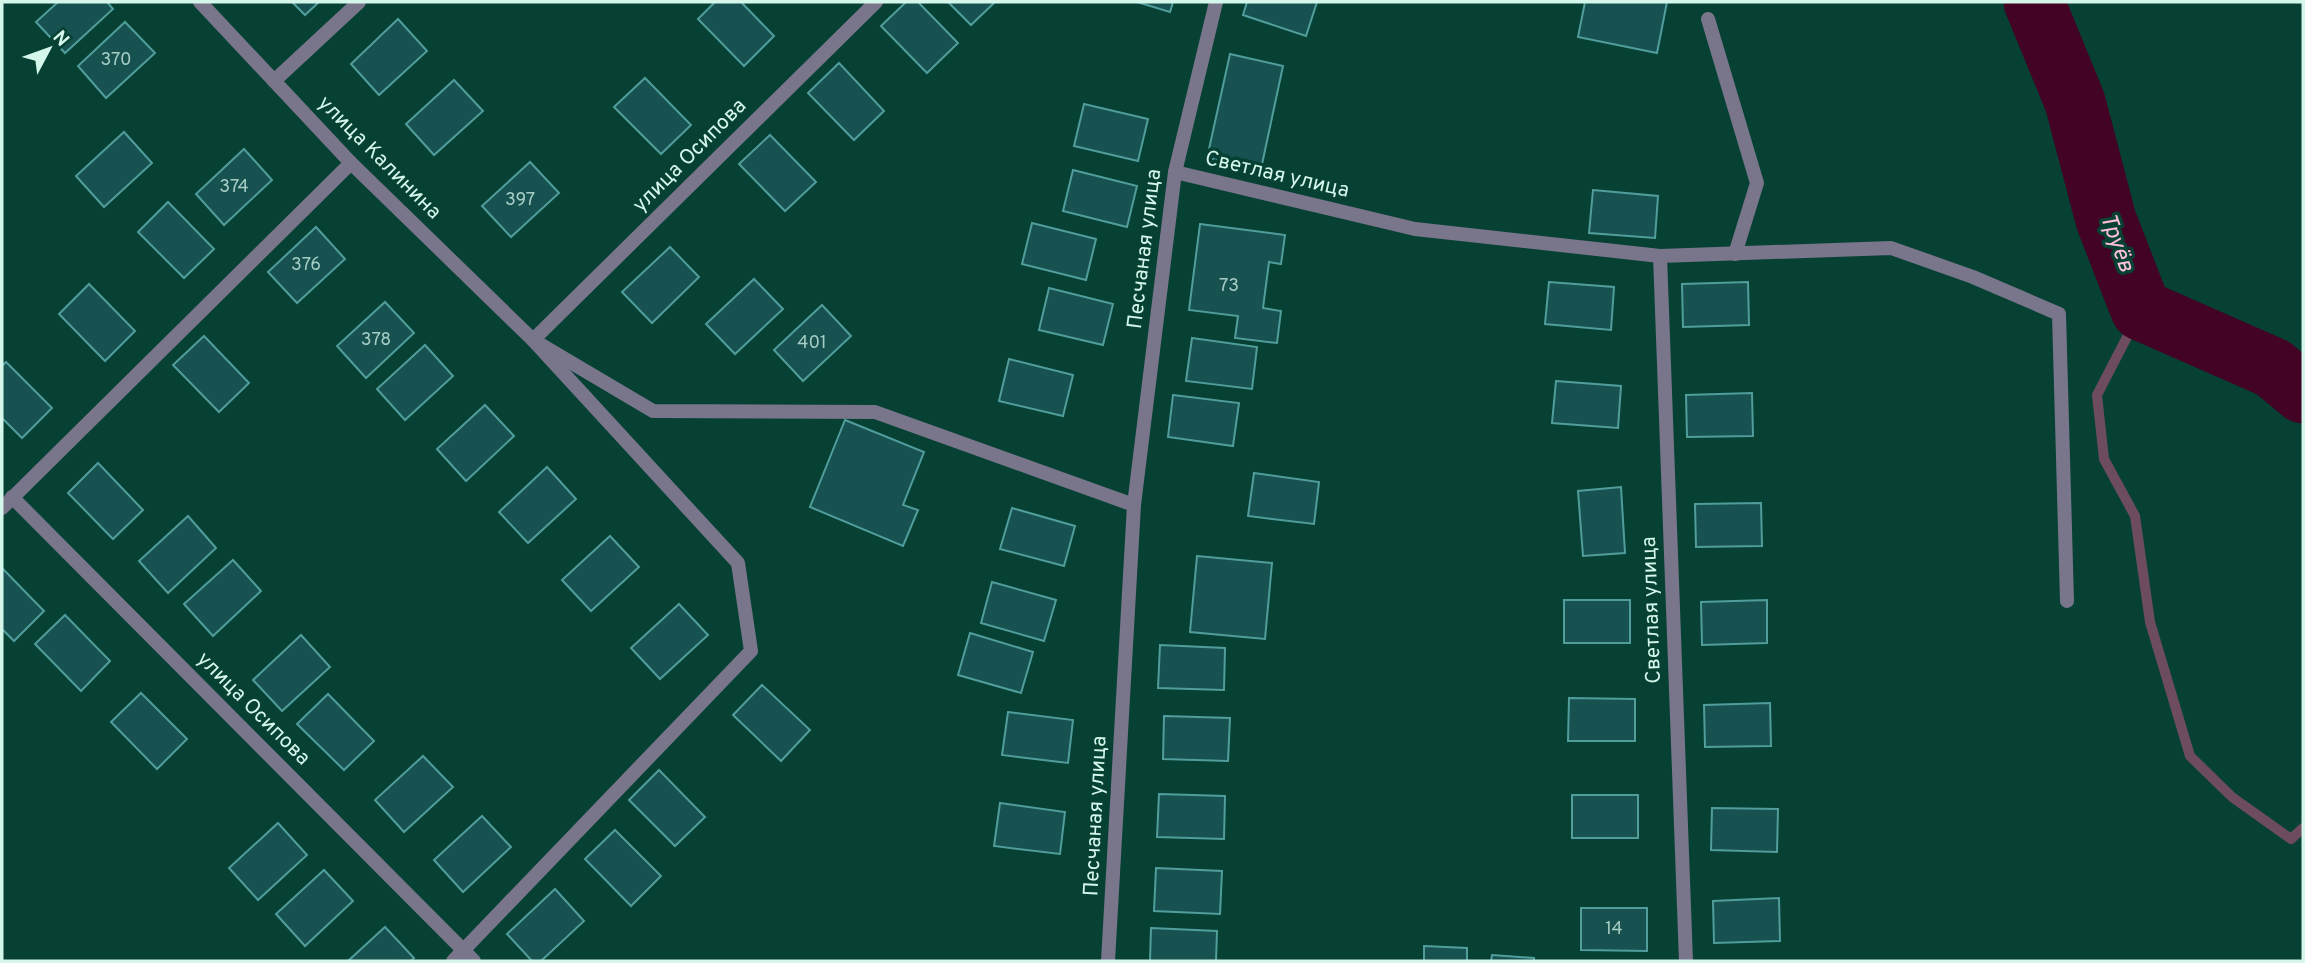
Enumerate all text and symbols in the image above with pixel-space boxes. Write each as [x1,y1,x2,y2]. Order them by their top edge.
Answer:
north arrow [14,14,84,84]
text: N [47,26,74,52]
house number: 370 [100,49,132,72]
street label: улица Калинина [311,90,447,226]
street label: улица Осипова [627,93,753,219]
street label: Светлая улица [1202,145,1352,205]
street label: Песчаная улица [1122,168,1168,330]
house number: 374 [219,176,249,199]
house number: 397 [505,189,535,212]
water label: Труёв [2092,210,2140,277]
house number: 376 [291,254,321,277]
house number: 73 [1219,275,1239,298]
house number: 378 [361,329,391,352]
house number: 401 [797,332,827,355]
street label: Светлая улица [1636,536,1668,684]
street label: улица Осипова [190,646,316,772]
street label: Песчаная улица [1078,735,1114,897]
house number: 14 [1605,918,1623,941]

